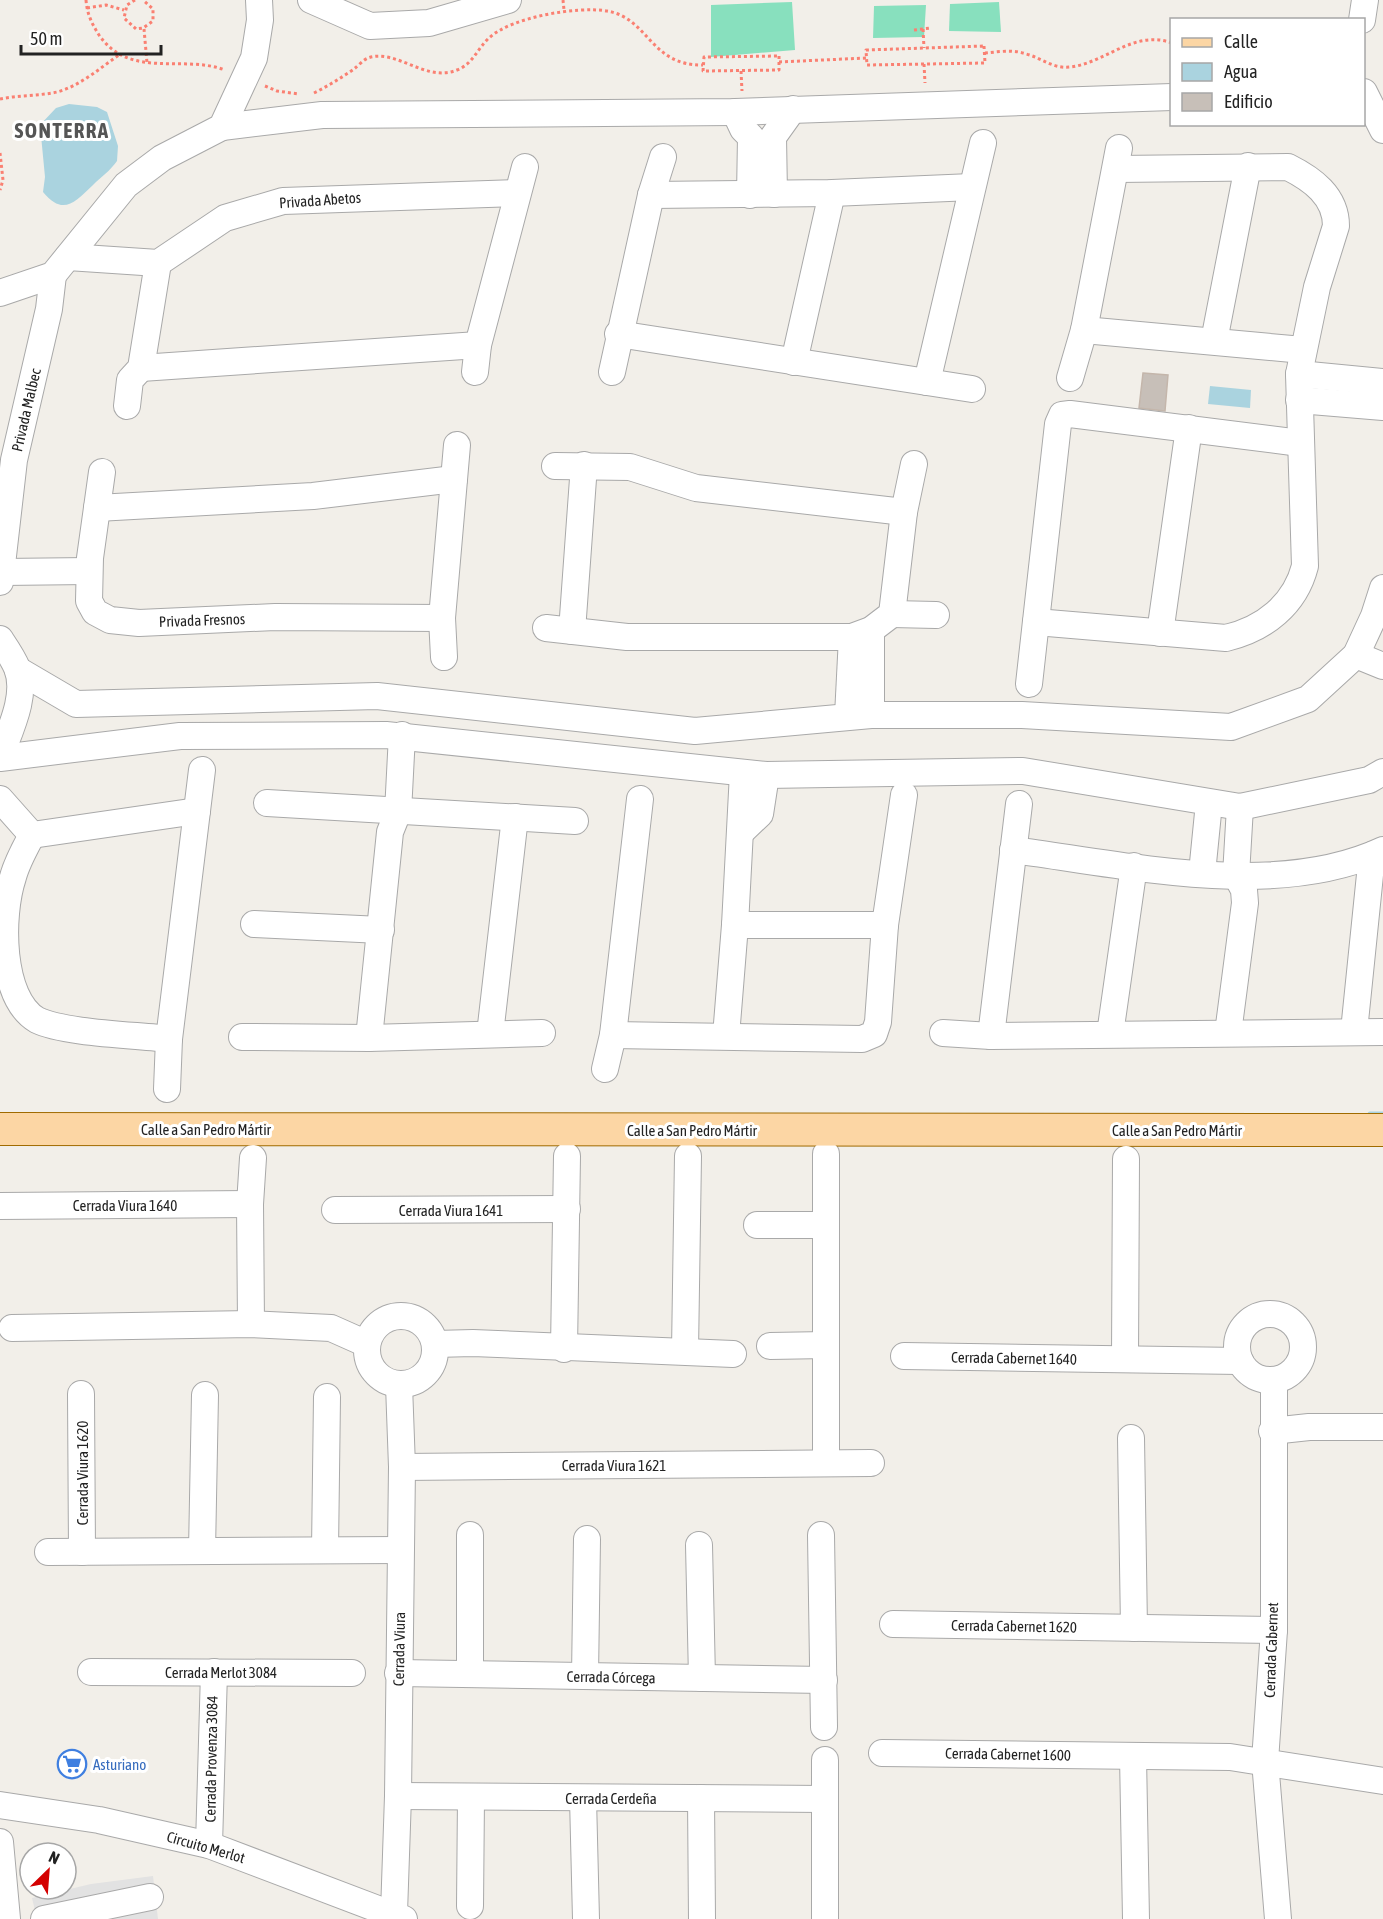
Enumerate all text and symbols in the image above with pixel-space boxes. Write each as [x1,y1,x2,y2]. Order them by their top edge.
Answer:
scale bar [21,18,160,56]
legend [1170,18,1365,126]
text: 50 m [30,28,62,49]
text: Calle [1224,31,1258,52]
text: Agua [1224,61,1258,82]
text: Edificio [1224,91,1273,112]
district label: SONTERRA [15,118,109,142]
street label: Privada Abetos [278,189,362,211]
street label: Privada Malbec [8,366,44,453]
street label: Privada Fresnos [159,610,245,630]
street label: Calle a San Pedro Mártir [141,1121,272,1138]
street label: Calle a San Pedro Mártir [627,1122,758,1139]
street label: Calle a San Pedro Mártir [1112,1122,1243,1139]
street label: Cerrada Viura 1640 [73,1197,177,1214]
street label: Cerrada Viura 1641 [399,1202,503,1219]
street label: Cerrada Cabernet 1640 [951,1348,1077,1368]
street label: Cerrada Viura 1620 [74,1421,91,1525]
street label: Cerrada Viura 1621 [562,1457,666,1474]
street label: Cerrada Cabernet [1261,1602,1281,1698]
street label: Cerrada Viura [390,1612,408,1686]
street label: Cerrada Cabernet 1620 [951,1616,1077,1636]
street label: Cerrada Merlot 3084 [165,1664,277,1681]
street label: Cerrada Córcega [566,1668,656,1686]
street label: Cerrada Provenza 3084 [201,1696,221,1822]
street label: Cerrada Cabernet 1600 [945,1744,1071,1764]
supermarket icon: Asturiano [56,1748,88,1780]
place label: Asturiano [93,1756,146,1773]
street label: Cerrada Cerdeña [565,1790,657,1807]
street label: Circuito Merlot [165,1828,247,1866]
north arrow [18,1841,78,1901]
text: N [46,1847,62,1868]

